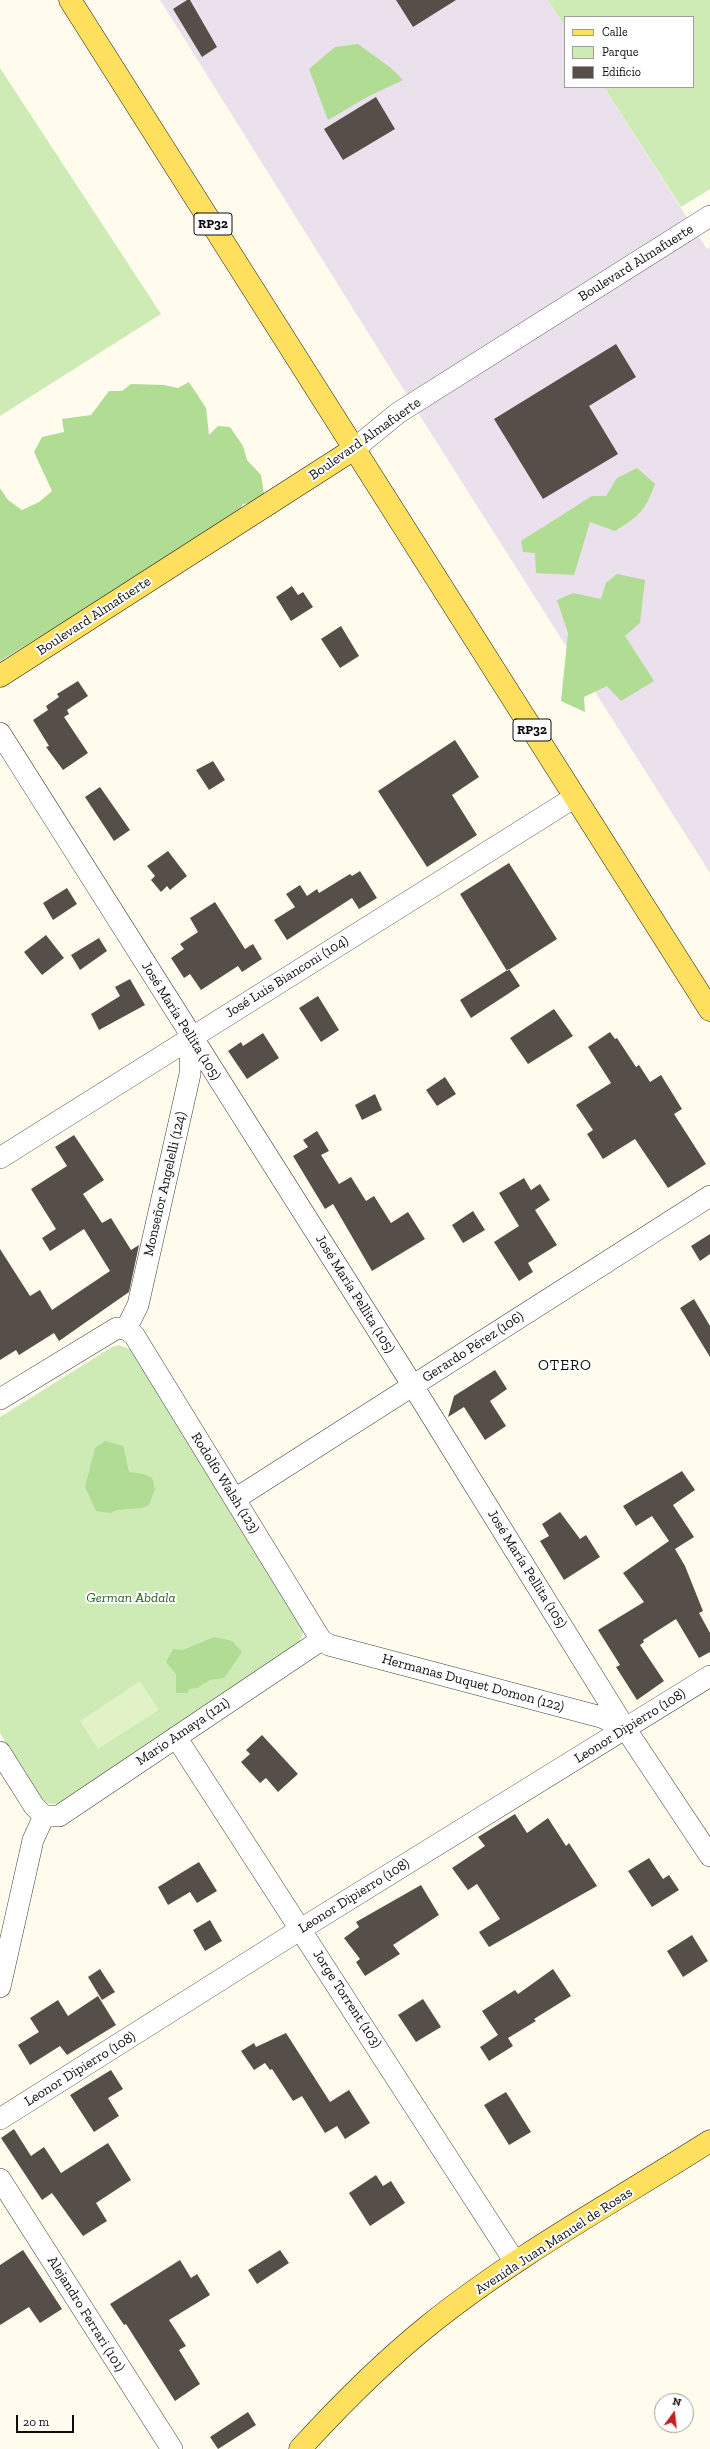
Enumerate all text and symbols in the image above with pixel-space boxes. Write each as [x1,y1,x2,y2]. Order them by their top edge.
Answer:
legend [564,16,694,88]
text: Calle [602,25,628,39]
text: Parque [602,45,638,59]
text: Edificio [602,65,641,79]
road number: RP32 [194,213,232,235]
street label: Boulevard Almafuerte [575,221,697,305]
street label: Boulevard Almafuerte [306,394,424,484]
street label: Boulevard Almafuerte [34,573,154,659]
road number: RP32 [513,719,551,741]
street label: José Luis Bianconi (104) [222,932,352,1022]
street label: José María Pellita (105) [138,959,224,1083]
street label: Monseñor Angelelli (124) [140,1110,190,1258]
street label: José María Pellita (105) [312,1232,398,1356]
street label: Gerardo Pérez (106) [419,1308,527,1386]
district label: OTERO [538,1357,592,1375]
street label: Rodolfo Walsh (123) [187,1430,263,1536]
street label: José María Pellita (105) [484,1507,570,1631]
park label: German Abdala [86,1590,176,1606]
street label: Hermanas Duquet Domon (122) [380,1651,566,1715]
street label: Leonor Dipierro (108) [571,1685,689,1767]
street label: Mario Amaya (121) [133,1695,233,1769]
street label: Leonor Dipierro (108) [295,1855,413,1937]
street label: Jorge Torrent (103) [309,1947,385,2051]
street label: Leonor Dipierro (108) [21,2028,139,2110]
street label: Avenida Juan Manuel de Rosas [472,2184,636,2298]
street label: Alejandro Ferrari (101) [44,2253,128,2375]
north arrow [654,2393,694,2433]
text: N [671,2395,683,2409]
scale bar [18,2407,76,2433]
text: 20 m [23,2415,49,2429]

